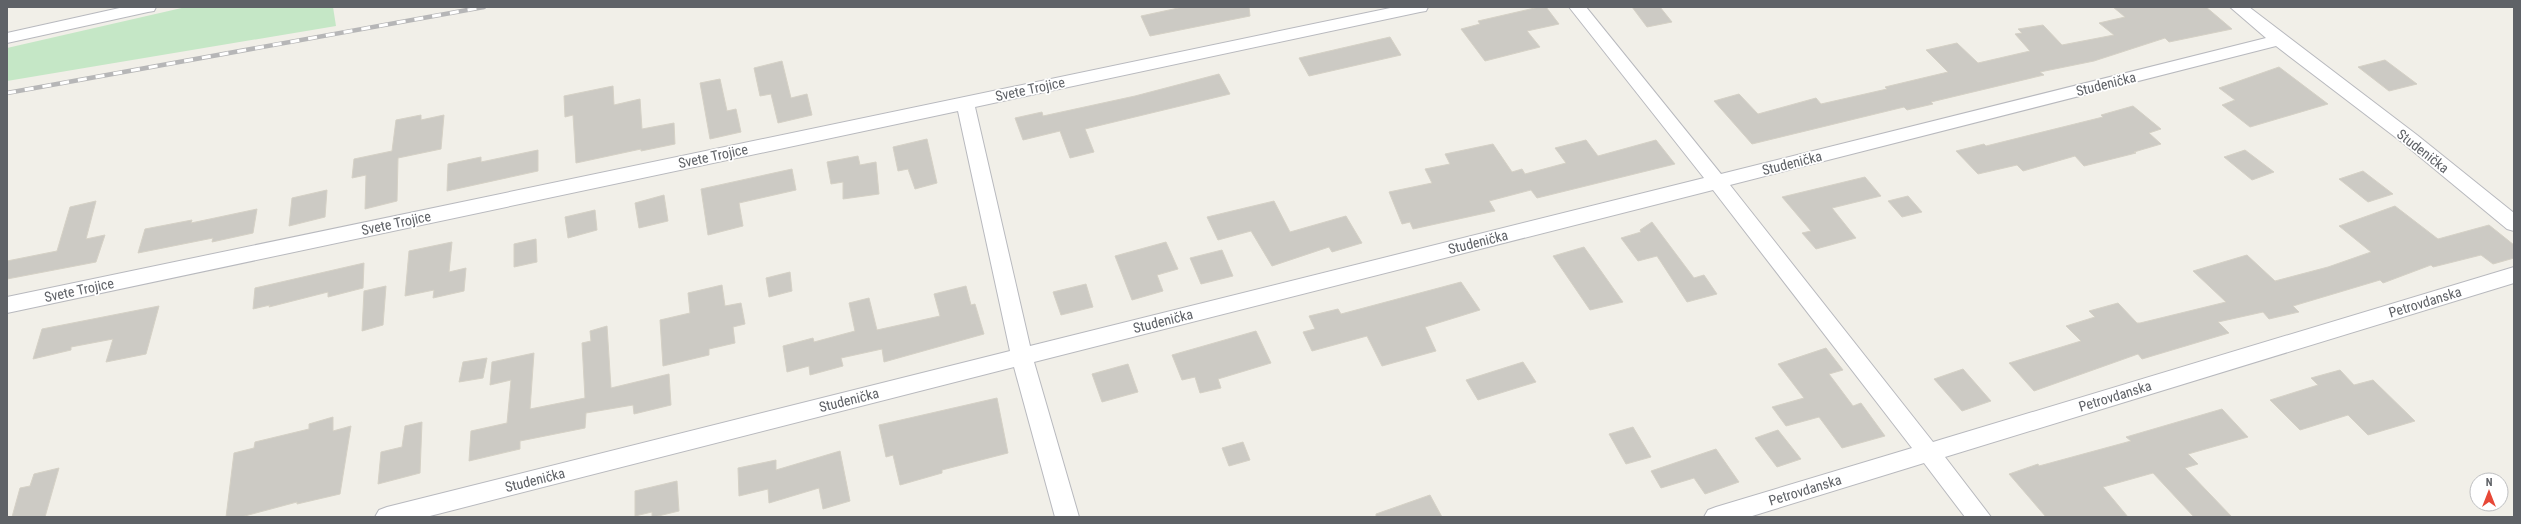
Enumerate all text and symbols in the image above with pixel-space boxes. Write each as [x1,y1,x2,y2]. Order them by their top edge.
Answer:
street label: Studenička [2074,69,2138,99]
street label: Svete Trojice [994,74,1067,104]
street label: Studenička [2394,126,2452,176]
street label: Svete Trojice [677,141,750,171]
street label: Studenička [1760,148,1824,178]
street label: Svete Trojice [360,208,433,238]
street label: Studenička [1446,227,1510,257]
street label: Svete Trojice [43,275,116,305]
street label: Petrovdanska [2387,283,2463,321]
street label: Studenička [1131,306,1195,336]
street label: Petrovdanska [2077,377,2153,415]
street label: Studenička [817,385,881,415]
street label: Studenička [503,465,567,495]
street label: Petrovdanska [1767,471,1843,509]
north arrow [2469,472,2509,512]
text: N [2486,476,2493,489]

